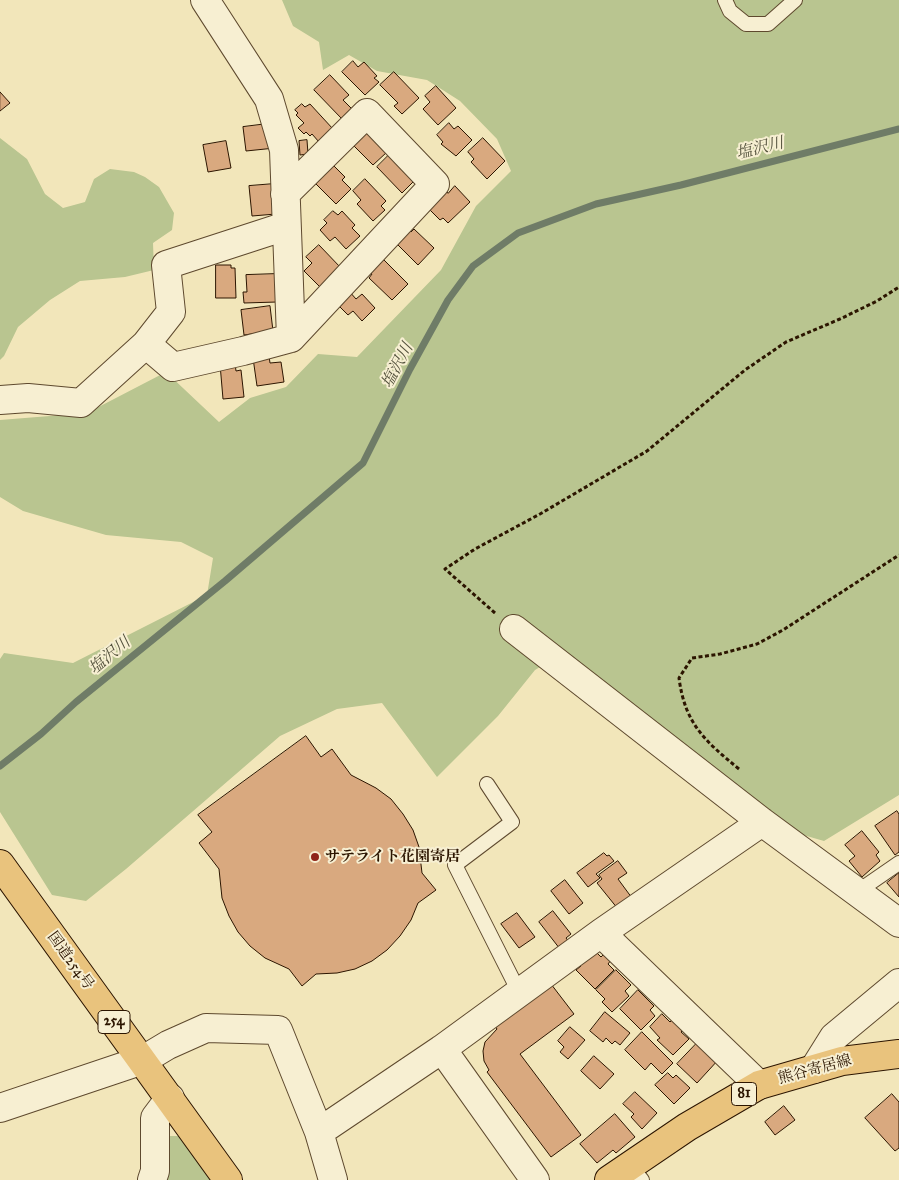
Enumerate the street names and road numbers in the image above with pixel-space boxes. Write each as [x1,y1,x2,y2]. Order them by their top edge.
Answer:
street label: 国道254号 [43,929,97,993]
road number: 254 [98,1010,130,1034]
street label: 熊谷寄居線 [776,1052,854,1088]
road number: 81 [732,1082,756,1106]

